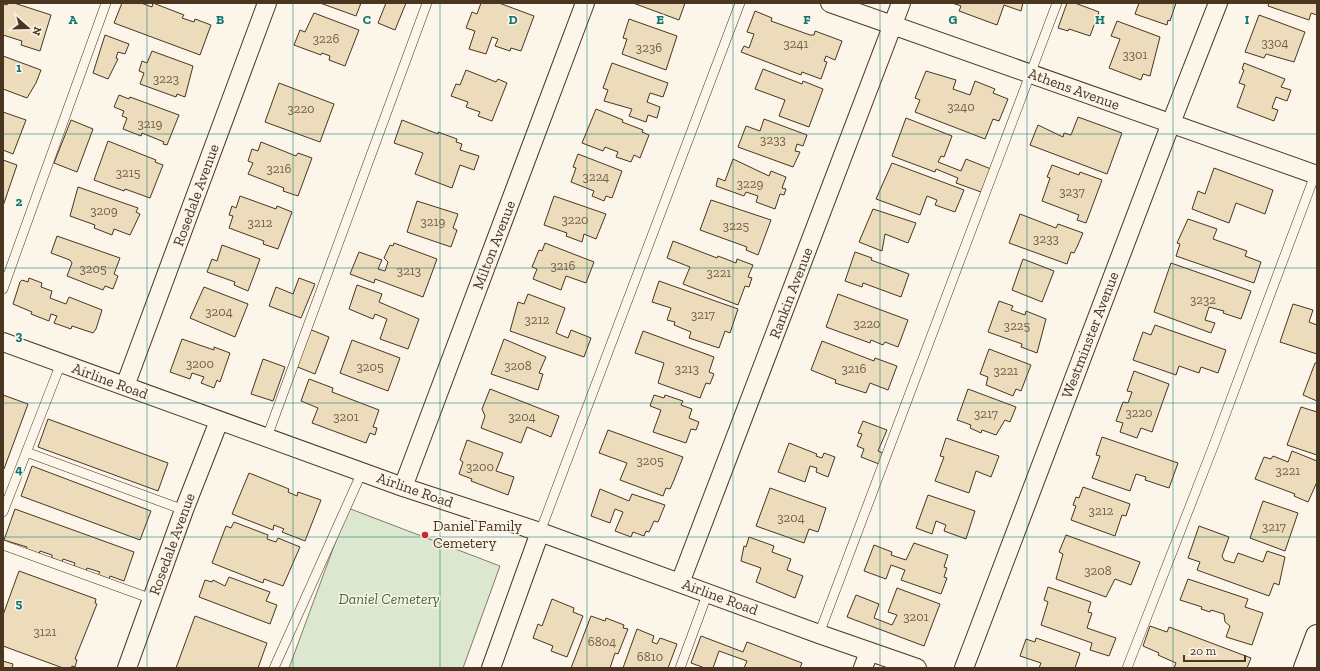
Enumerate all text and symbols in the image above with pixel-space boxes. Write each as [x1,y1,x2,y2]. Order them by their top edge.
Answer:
north arrow [8,8,48,48]
text: A [69,12,78,27]
text: B [216,12,224,27]
text: C [363,12,371,27]
text: D [508,12,518,27]
text: E [656,12,664,27]
text: F [803,12,811,27]
text: G [949,12,958,27]
text: H [1095,12,1105,27]
text: I [1245,12,1250,27]
text: N [29,25,44,38]
house number: 3226 [313,31,339,46]
house number: 3304 [1261,35,1289,50]
house number: 3241 [783,36,809,51]
house number: 3236 [636,40,662,55]
house number: 3301 [1122,47,1148,62]
text: 1 [16,60,22,75]
street label: Athens Avenue [1026,64,1122,114]
house number: 3223 [153,71,179,86]
house number: 3240 [947,99,975,114]
house number: 3220 [287,101,315,116]
house number: 3219 [138,116,163,131]
house number: 3233 [760,132,786,147]
street label: Rosedale Avenue [169,141,223,249]
house number: 3216 [267,161,292,176]
house number: 3215 [116,165,141,180]
house number: 3224 [583,169,609,184]
house number: 3229 [737,176,763,191]
house number: 3237 [1059,184,1085,199]
text: 2 [16,194,23,209]
street label: Milton Avenue [469,198,519,292]
house number: 3209 [90,203,118,218]
house number: 3220 [561,212,589,227]
house number: 3219 [421,214,446,229]
house number: 3212 [248,215,273,230]
house number: 3225 [723,218,750,233]
house number: 3233 [1033,231,1059,246]
street label: Rankin Avenue [765,245,817,341]
house number: 3216 [551,258,576,273]
house number: 3205 [79,261,107,276]
house number: 3213 [397,263,421,278]
house number: 3221 [707,265,731,280]
street label: Westminster Avenue [1058,269,1122,401]
house number: 3232 [1190,292,1216,307]
house number: 3204 [205,304,233,319]
house number: 3217 [691,307,715,322]
house number: 3212 [525,312,550,327]
house number: 3220 [853,316,881,331]
house number: 3225 [1004,318,1031,333]
text: 3 [16,328,23,343]
house number: 3200 [186,356,214,371]
house number: 3208 [504,358,532,373]
street label: Airline Road [70,359,151,403]
house number: 3205 [356,359,384,374]
house number: 3213 [675,361,699,376]
house number: 3216 [842,361,867,376]
house number: 3221 [994,363,1018,378]
house number: 3220 [1125,405,1153,420]
house number: 3217 [974,406,998,421]
house number: 3201 [333,409,359,424]
house number: 3204 [508,409,536,424]
house number: 3205 [636,453,664,468]
house number: 3200 [466,459,494,474]
text: 4 [15,462,23,477]
house number: 3221 [1276,463,1300,478]
street label: Airline Road [374,469,456,512]
street label: Rosedale Avenue [145,490,199,598]
house number: 3212 [1089,503,1114,518]
house number: 3204 [777,510,805,525]
place label: Daniel Family Cemetery [433,517,522,552]
house number: 3217 [1262,519,1286,534]
marker: Daniel Family Cemetery [420,530,430,540]
house number: 3208 [1084,563,1112,578]
street label: Airline Road [680,575,761,619]
park label: Daniel Cemetery [338,590,440,608]
text: 5 [16,596,23,611]
house number: 3201 [903,609,929,624]
house number: 3121 [33,624,57,639]
house number: 6804 [588,634,616,649]
scale bar [1184,637,1245,663]
text: 20 m [1190,644,1217,658]
house number: 6810 [637,649,663,664]

